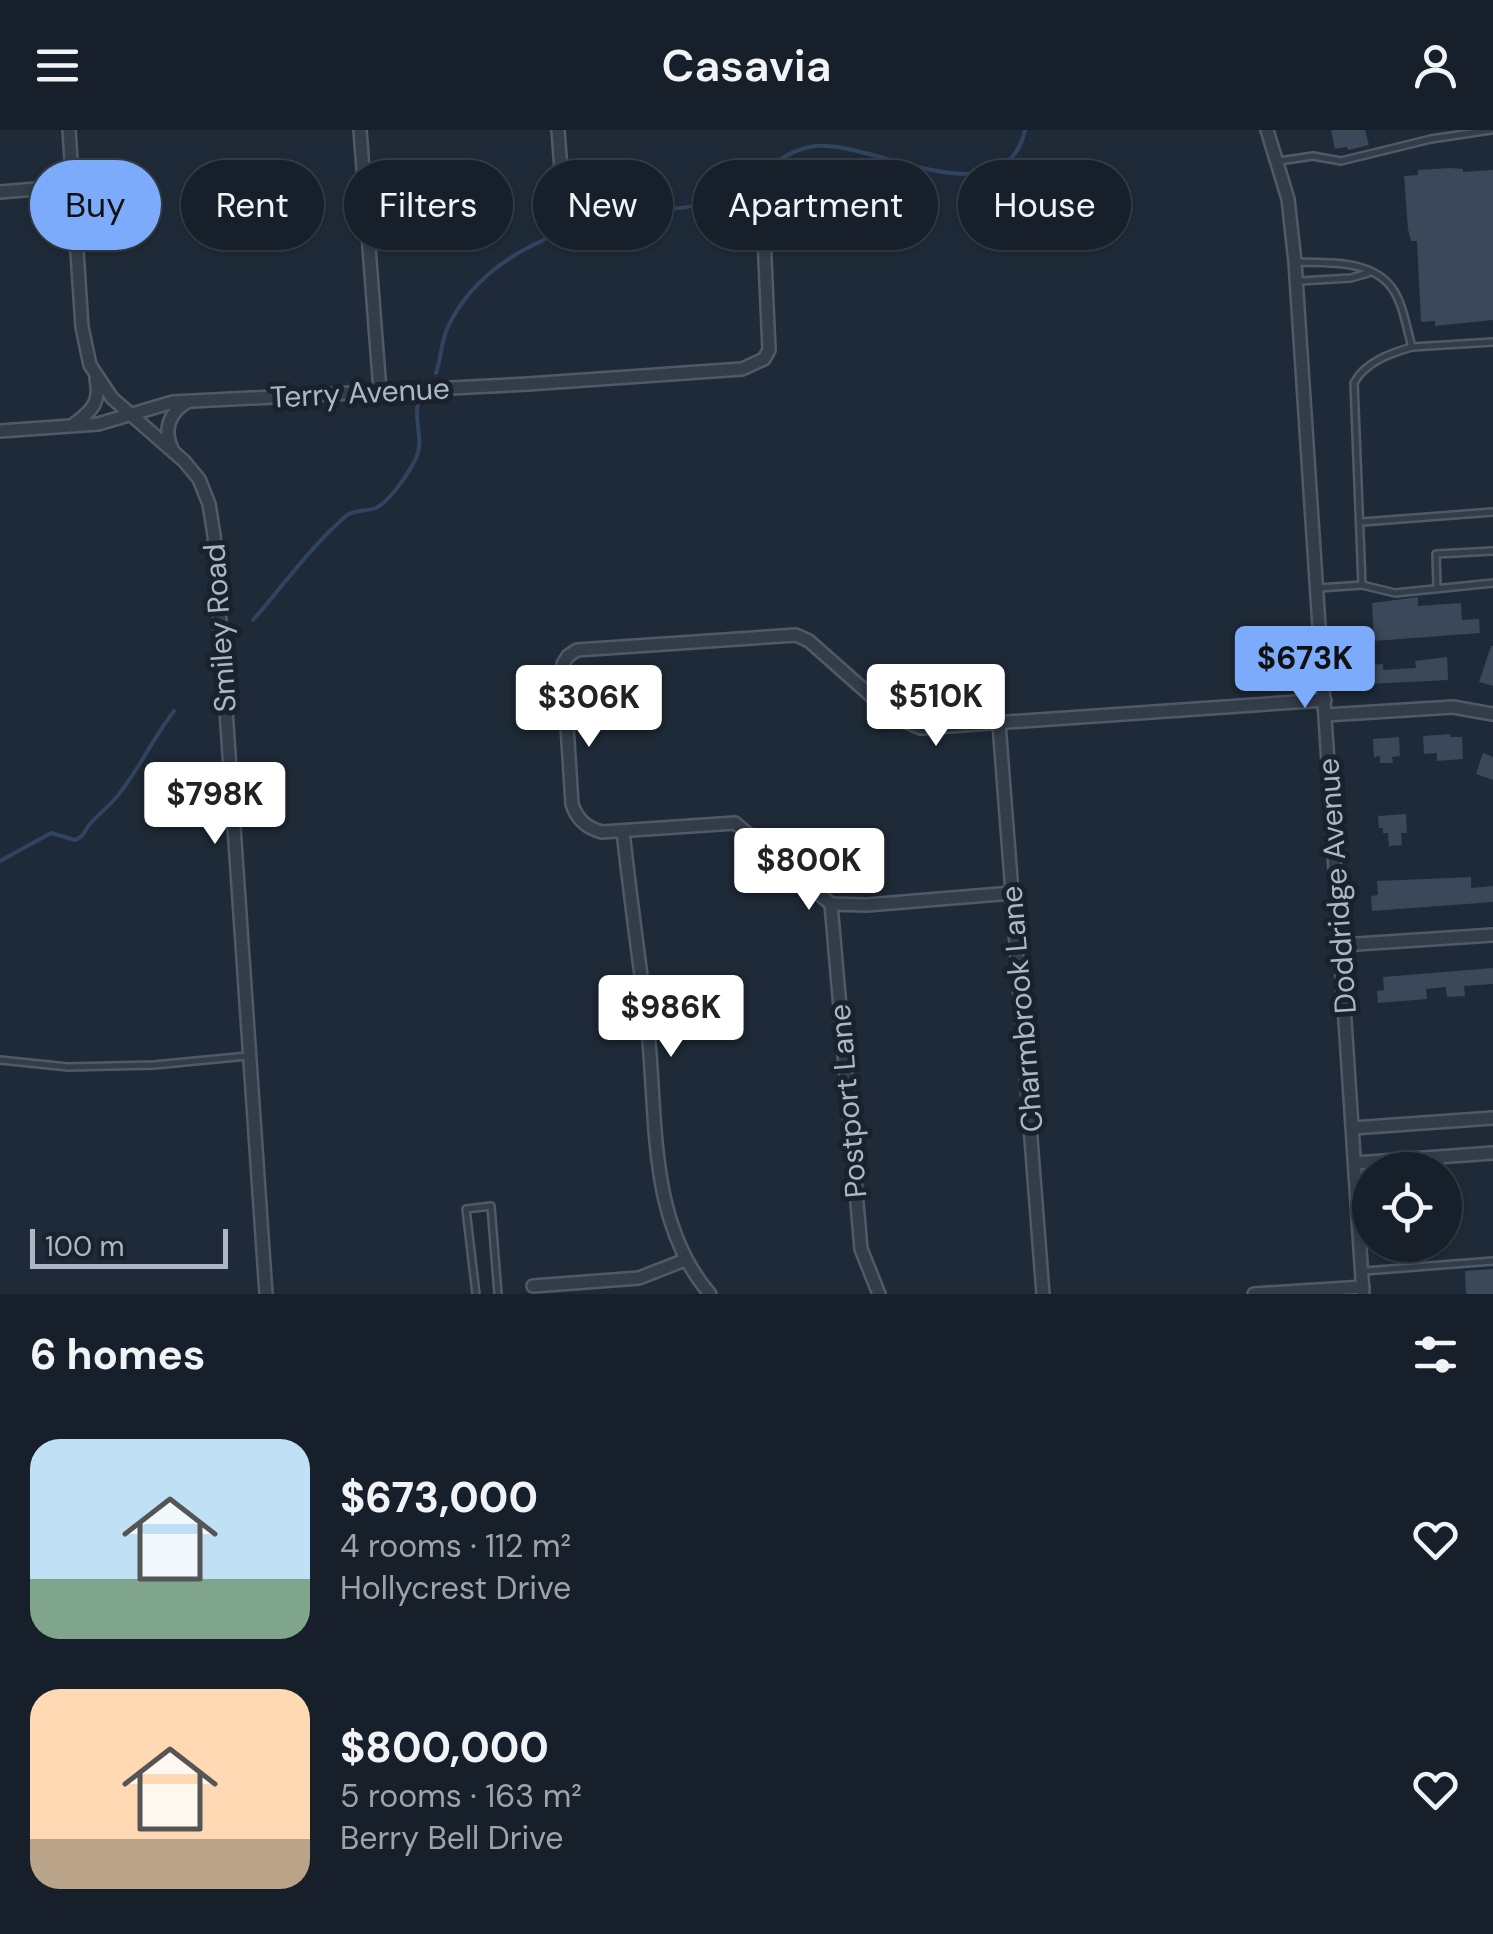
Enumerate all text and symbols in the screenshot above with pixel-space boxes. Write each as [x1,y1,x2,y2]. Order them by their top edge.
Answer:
text: Casavia [661,36,832,95]
icon: menu [30,38,85,93]
icon: person [1408,38,1463,93]
chip: Buy [30,160,161,250]
chip: Rent [181,160,324,250]
chip: Filters [344,160,513,250]
chip: New [533,160,673,250]
chip: Apartment [693,160,938,250]
chip: House [958,160,1131,250]
street label: Terry Avenue [269,368,451,417]
street label: Smiley Road [194,542,245,714]
pin: $673K [1235,626,1375,711]
text: $673K [1257,637,1353,679]
pin: $510K [866,664,1006,749]
pin: $306K [519,665,659,750]
text: $510K [889,675,983,717]
text: $306K [538,676,640,718]
street label: Doddridge Avenue [1308,757,1365,1015]
pin: $798K [145,762,285,847]
text: $798K [166,773,264,815]
pin: $800K [739,828,879,913]
text: $800K [756,839,862,881]
street label: Charmbrook Lane [991,884,1052,1134]
pin: $986K [601,975,741,1060]
text: $986K [621,986,721,1028]
street label: Postport Lane [820,1003,875,1200]
map controls [1352,1152,1462,1262]
button: locate [1352,1152,1462,1262]
scale bar [30,1224,228,1268]
text: 100 m [45,1228,124,1265]
text: 6 homes [30,1327,205,1382]
icon: filters [1408,1327,1463,1382]
text: $673,000 [340,1470,538,1525]
icon: home [110,1479,230,1599]
icon: heart [1408,1512,1463,1567]
text: 4 rooms · 112 m² [340,1525,571,1567]
text: Hollycrest Drive [340,1567,571,1609]
text: $800,000 [340,1720,549,1775]
icon: home [110,1729,230,1849]
icon: heart [1408,1762,1463,1817]
text: 5 rooms · 163 m² [340,1775,582,1817]
text: Berry Bell Drive [340,1817,564,1859]

